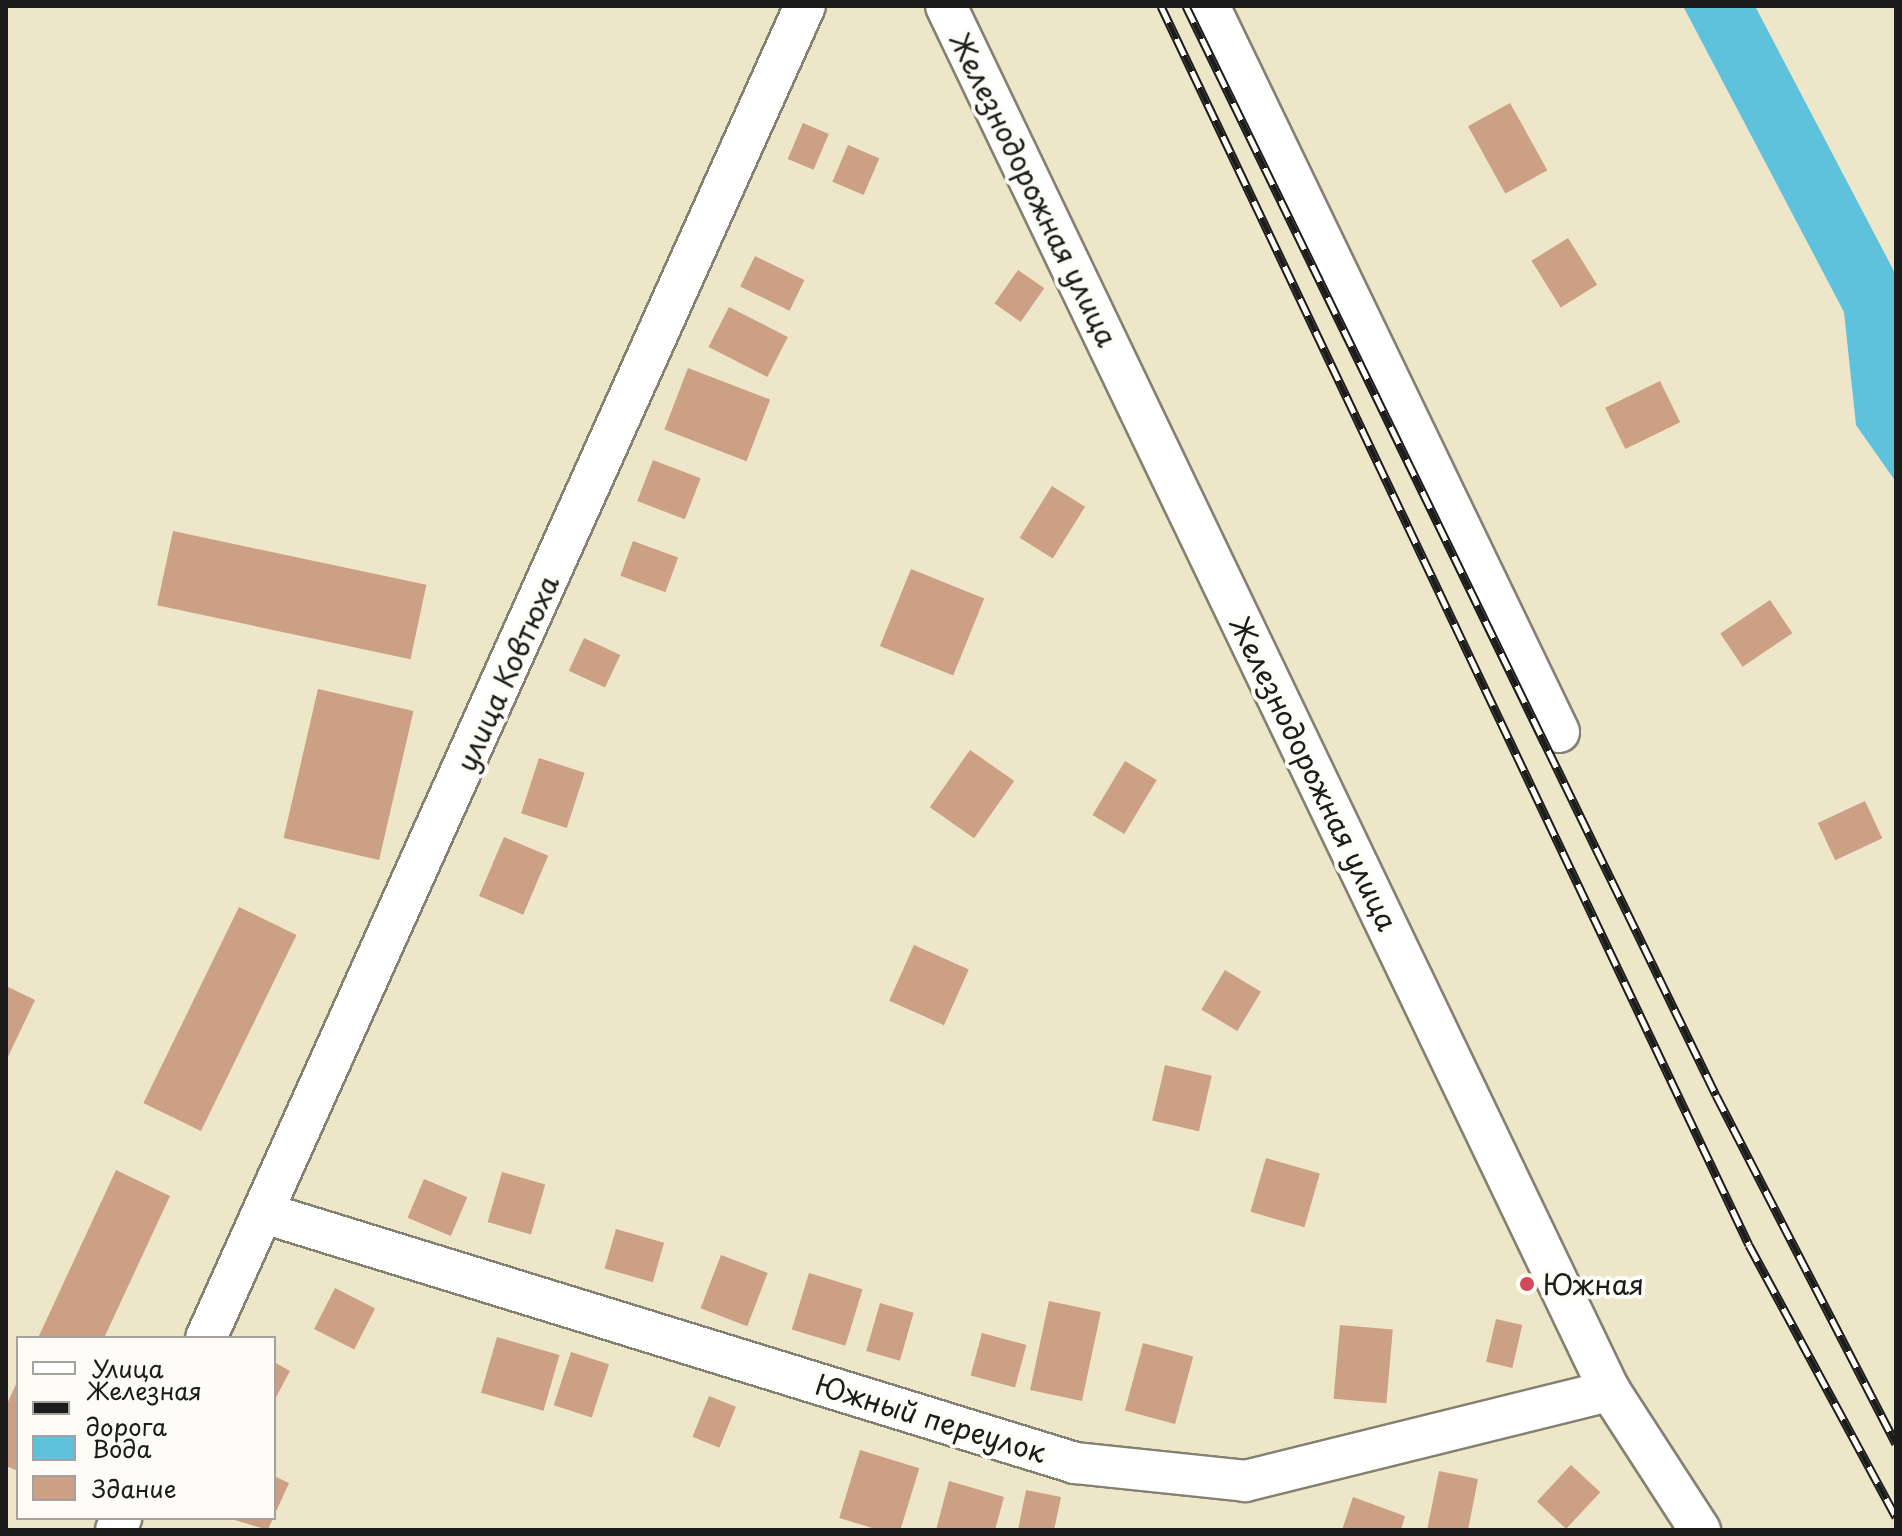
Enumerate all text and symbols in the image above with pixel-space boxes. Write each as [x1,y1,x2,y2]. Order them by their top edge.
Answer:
street label: Железнодорожная улица [943,26,1125,352]
street label: улица Ковтюха [448,569,566,777]
street label: Железнодорожная улица [1223,610,1405,936]
place label: Южная [1543,1267,1644,1301]
marker: Южная [1518,1275,1536,1293]
legend [16,1336,276,1520]
text: Улица [92,1350,164,1386]
street label: Южный переулок [812,1367,1050,1469]
text: Железная дорога [86,1372,202,1444]
text: Вода [92,1430,151,1466]
text: Здание [92,1470,177,1506]

